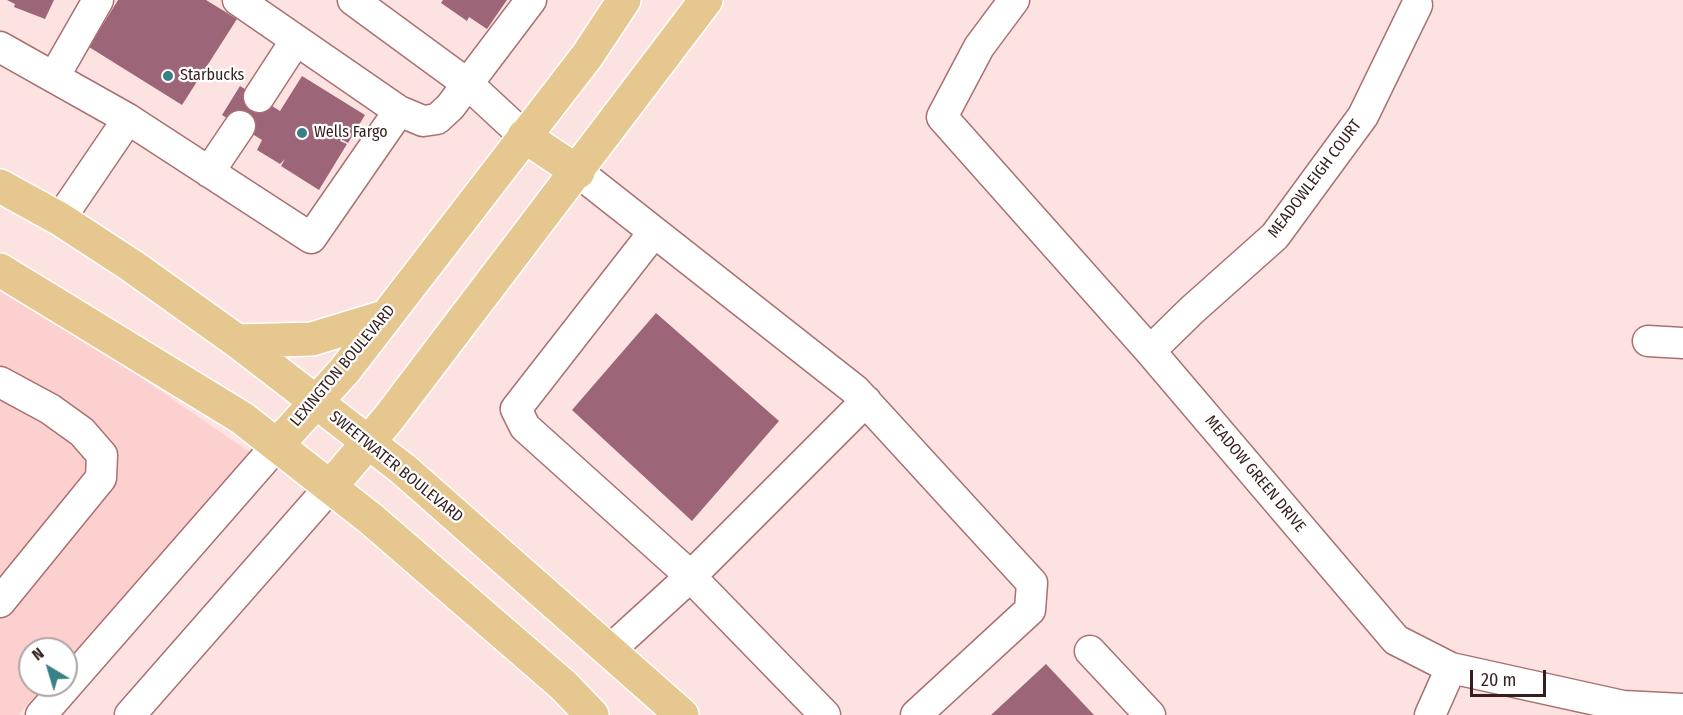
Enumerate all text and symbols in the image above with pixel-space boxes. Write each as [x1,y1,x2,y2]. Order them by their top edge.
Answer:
place label: Starbucks [180,66,244,86]
marker: Starbucks [161,69,175,83]
street label: MEADOWLEIGH COURT [1264,116,1366,242]
place label: Wells Fargo [314,123,388,143]
marker: Wells Fargo [295,126,309,140]
street label: LEXINGTON BOULEVARD [287,301,399,431]
street label: SWEETWATER BOULEVARD [325,407,467,527]
street label: MEADOW GREEN DRIVE [1201,412,1309,536]
north arrow [18,637,78,697]
text: N [28,644,47,664]
scale bar [1473,658,1550,696]
text: 20 m [1481,669,1516,691]

